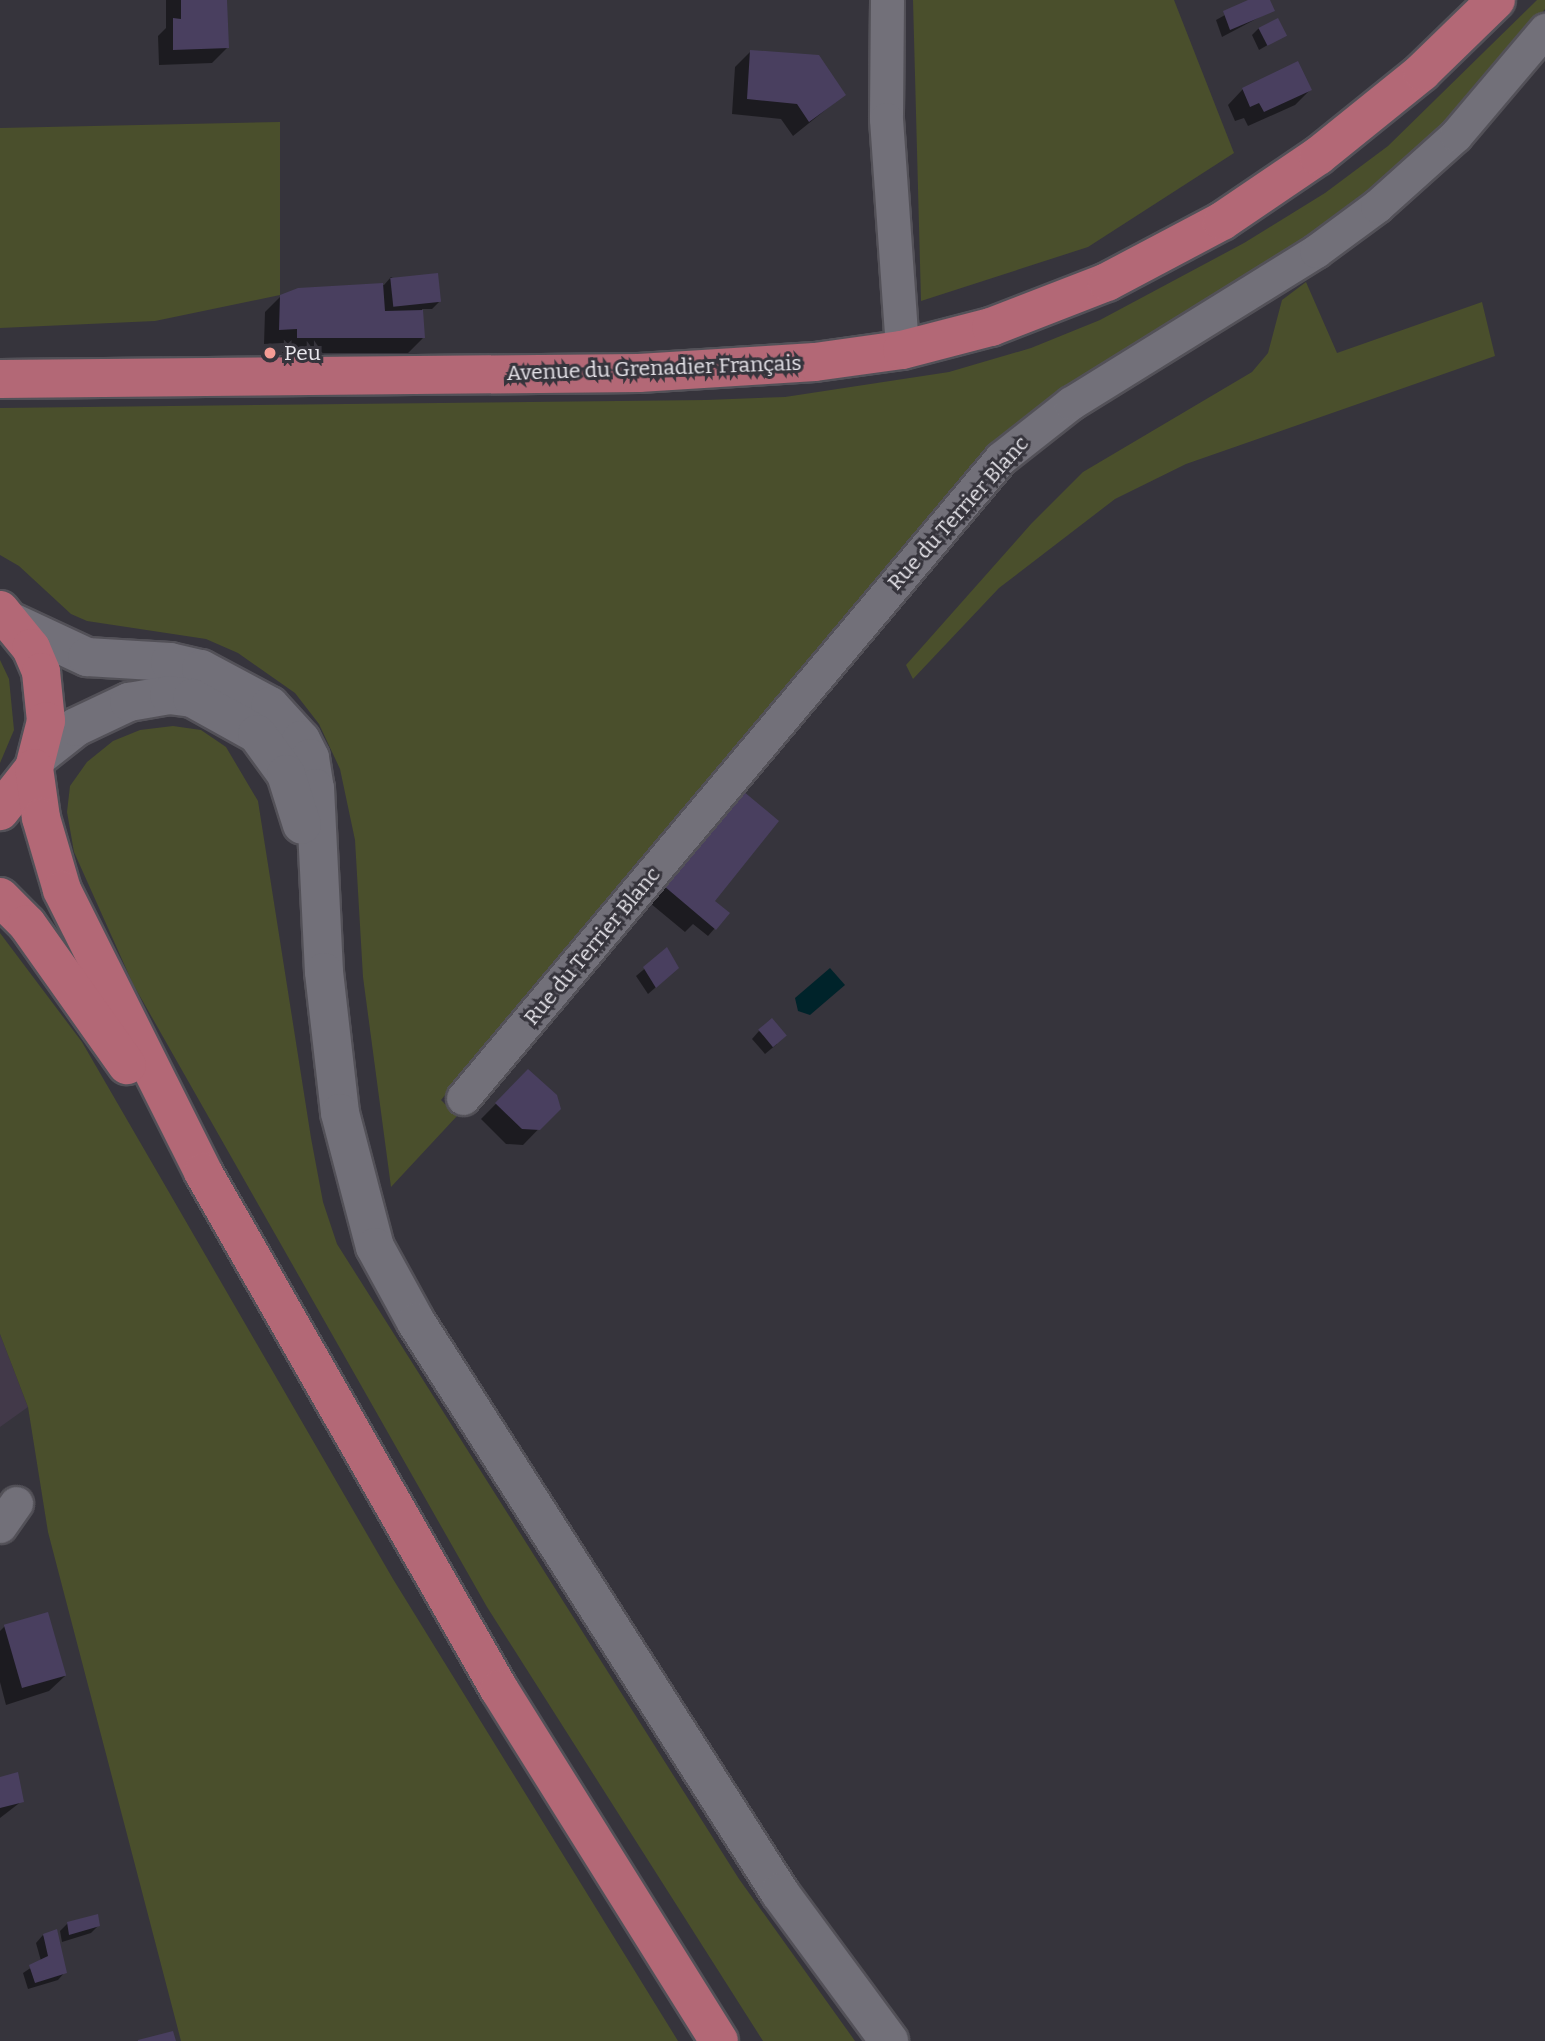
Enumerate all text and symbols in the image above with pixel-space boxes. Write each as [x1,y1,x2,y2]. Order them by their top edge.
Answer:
place label: Peu [284,340,321,366]
marker: Peu [262,345,278,361]
street label: Avenue du Grenadier Français [506,350,802,386]
street label: Rue du Terrier Blanc [882,431,1034,595]
street label: Rue du Terrier Blanc [519,862,665,1030]

